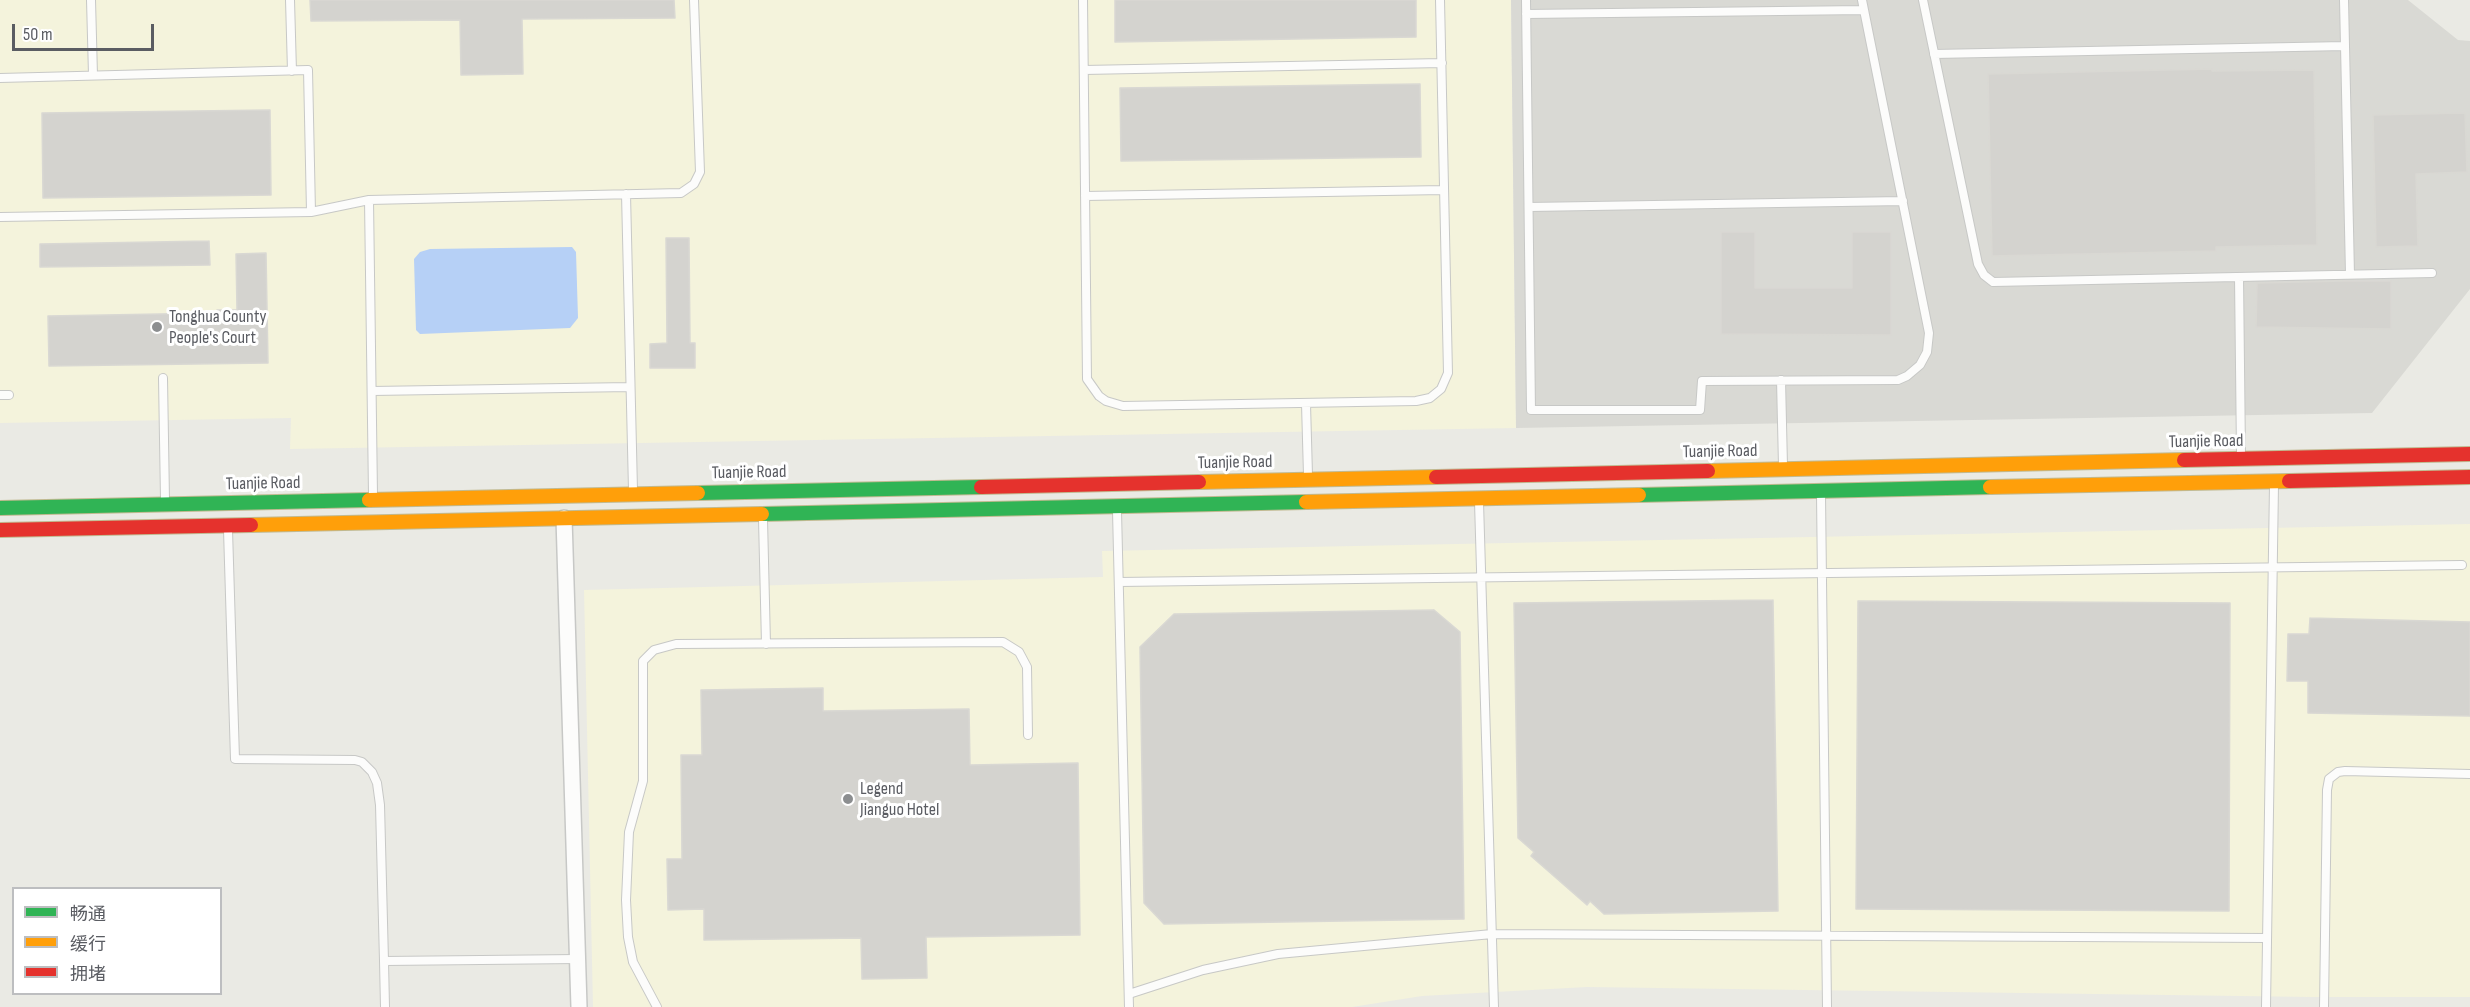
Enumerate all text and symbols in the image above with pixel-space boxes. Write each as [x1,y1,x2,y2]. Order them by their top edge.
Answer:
scale bar [15,12,158,50]
text: 50 m [23,24,53,45]
place label: Tonghua County People's Court [169,306,266,348]
marker: Tonghua County People's Court [150,320,164,334]
street label: Tuanjie Road [2168,431,2244,453]
street label: Tuanjie Road [1682,441,1758,463]
street label: Tuanjie Road [1197,452,1273,474]
street label: Tuanjie Road [711,462,787,484]
street label: Tuanjie Road [225,473,301,495]
place label: Legend Jianguo Hotel [860,778,939,820]
marker: Legend Jianguo Hotel [841,792,855,806]
legend [12,887,222,995]
text: 畅通 [70,904,106,925]
text: 缓行 [70,934,106,955]
text: 拥堵 [70,964,106,985]

